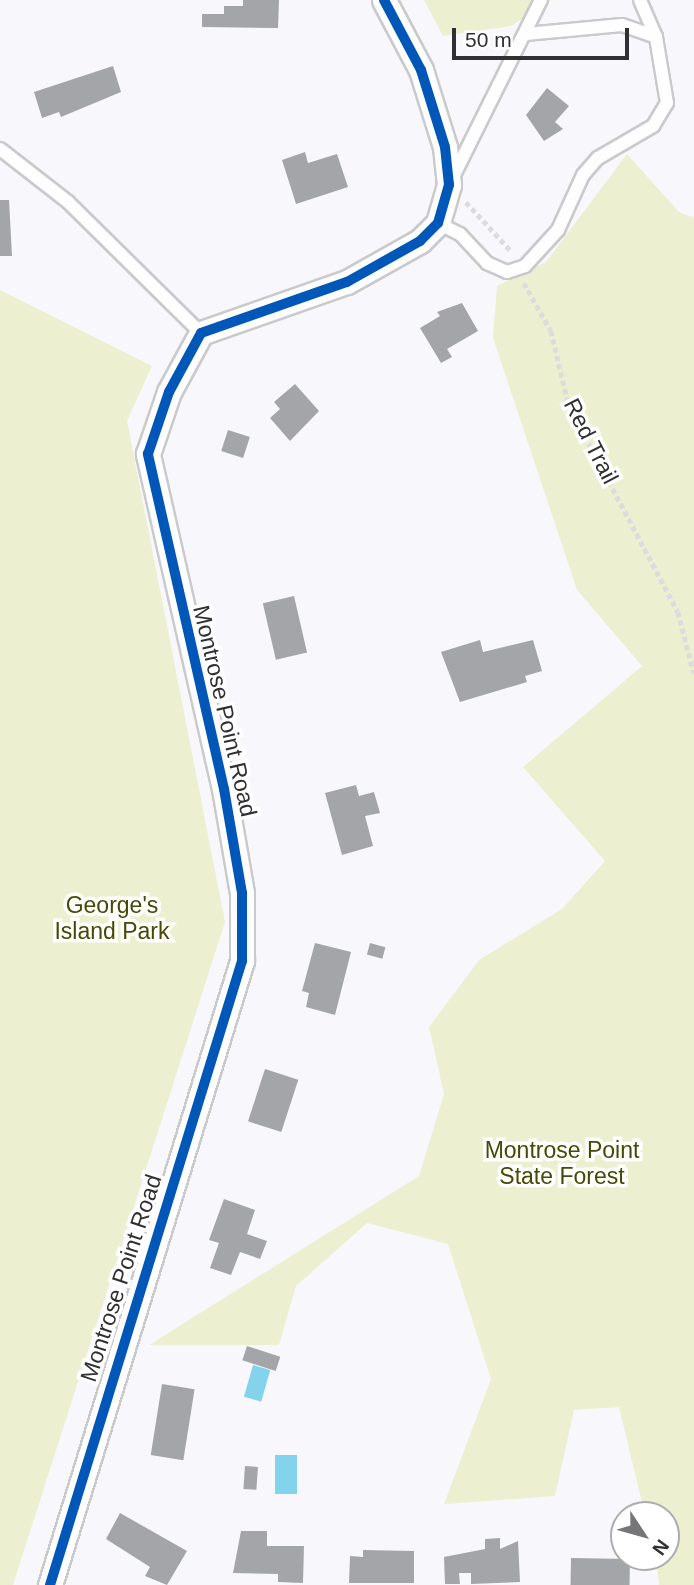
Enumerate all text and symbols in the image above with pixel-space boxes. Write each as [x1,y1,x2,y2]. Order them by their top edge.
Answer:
scale bar [456,14,633,58]
text: 50 m [465,28,512,51]
street label: Red Trail [558,394,624,488]
street label: Montrose Point Road [187,603,263,819]
park label: George's Island Park [54,891,170,945]
park label: Montrose Point State Forest [485,1136,639,1190]
street label: Montrose Point Road [74,1171,168,1385]
north arrow [610,1501,680,1571]
text: N [648,1536,673,1559]

